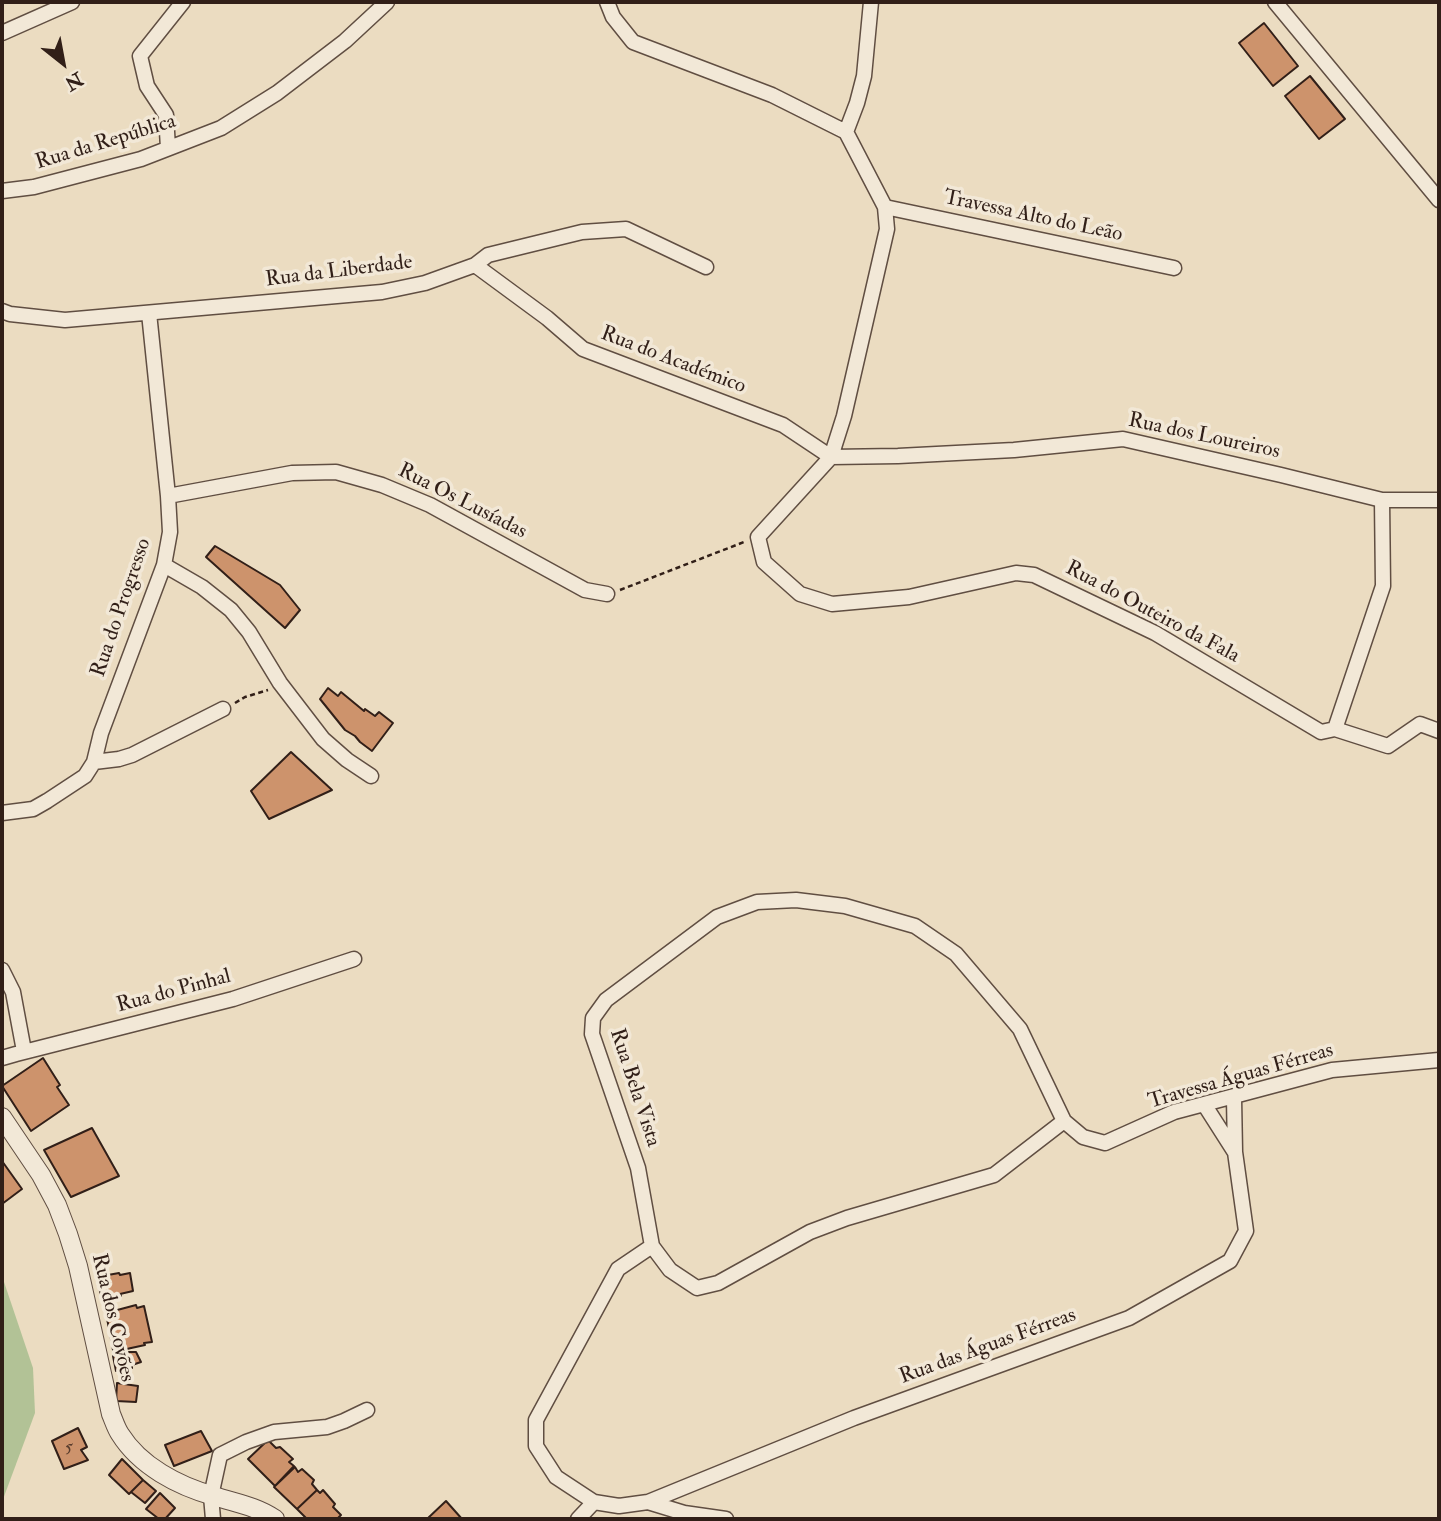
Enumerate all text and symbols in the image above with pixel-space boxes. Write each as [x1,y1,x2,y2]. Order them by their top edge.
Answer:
north arrow [28,28,98,98]
text: N [60,66,87,96]
street label: Rua da República [33,110,179,176]
street label: Travessa Alto do Leão [941,186,1125,248]
street label: Rua da Liberdade [264,250,414,294]
street label: Rua do Académico [597,322,749,400]
street label: Rua dos Loureiros [1126,409,1282,465]
street label: Rua Os Lusíadas [393,459,531,545]
street label: Rua do Progresso [86,535,158,681]
street label: Rua do Outeiro da Fala [1061,556,1243,670]
street label: Rua do Pinhal [114,965,234,1019]
street label: Rua Bela Vista [603,1026,665,1150]
street label: Travessa Águas Férreas [1146,1039,1336,1115]
street label: Rua dos Covões [85,1251,139,1385]
street label: Rua das Águas Férreas [896,1303,1080,1391]
house number: 5 [65,1437,73,1459]

